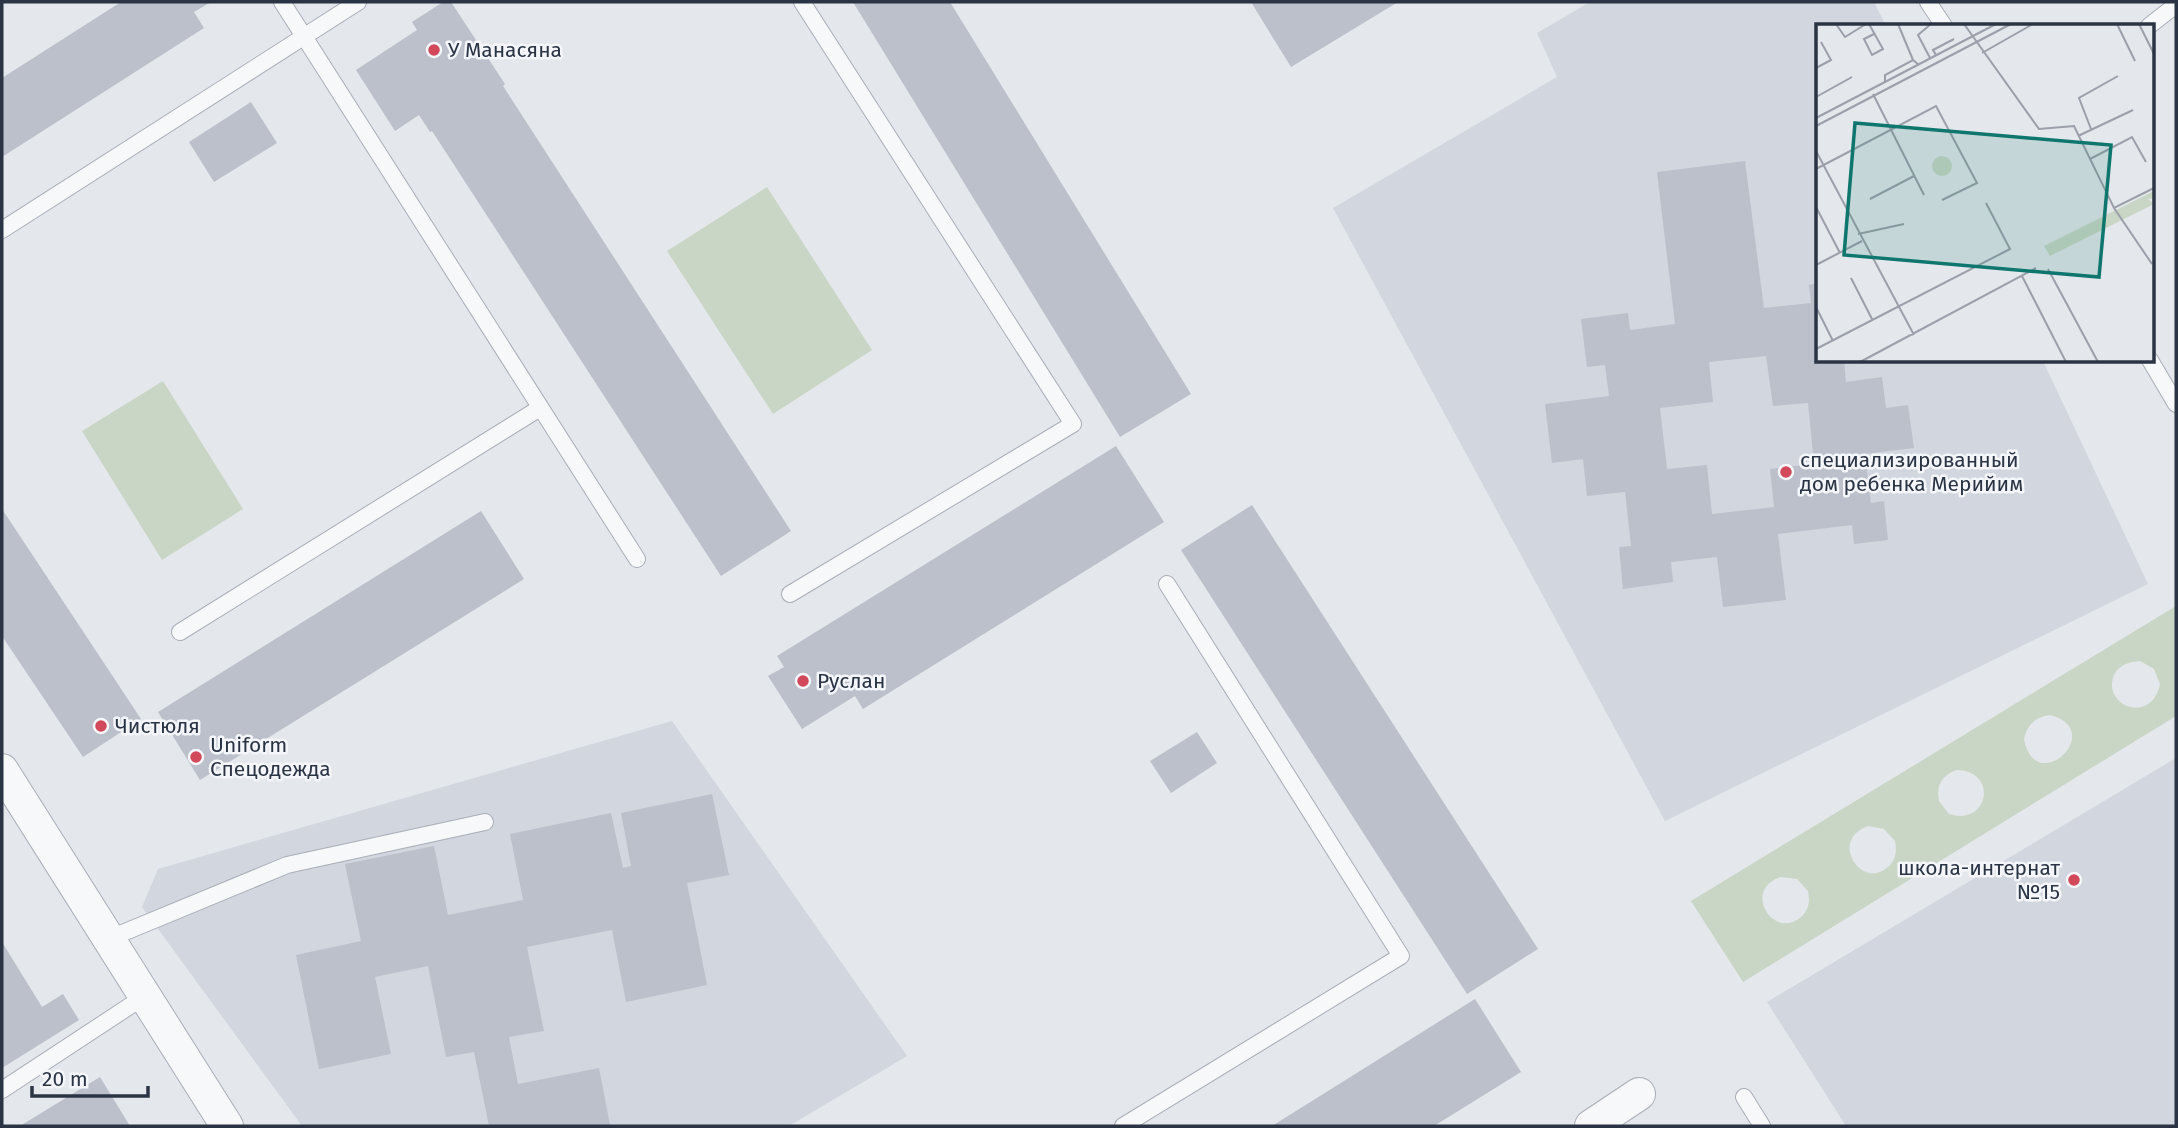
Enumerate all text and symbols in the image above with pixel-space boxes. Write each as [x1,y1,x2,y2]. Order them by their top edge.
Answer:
inset map [1816,24,2154,362]
place label: У Манасяна [448,37,562,63]
marker: У Манасяна [426,42,442,58]
place label: специализированный дом ребенка Мерийим [1800,447,2023,497]
marker: специализированный дом ребенка Мерийим [1778,464,1794,480]
place label: Руслан [817,668,885,694]
marker: Руслан [795,673,811,689]
place label: Чистюля [115,713,200,739]
marker: Чистюля [93,718,109,734]
place label: Uniform Спецодежда [210,732,331,782]
marker: Uniform Спецодежда [188,749,204,765]
place label: школа-интернат №15 [1898,855,2061,905]
marker: школа-интернат №15 [2066,872,2082,888]
scale bar [32,1054,147,1098]
text: 20 m [42,1066,88,1092]

